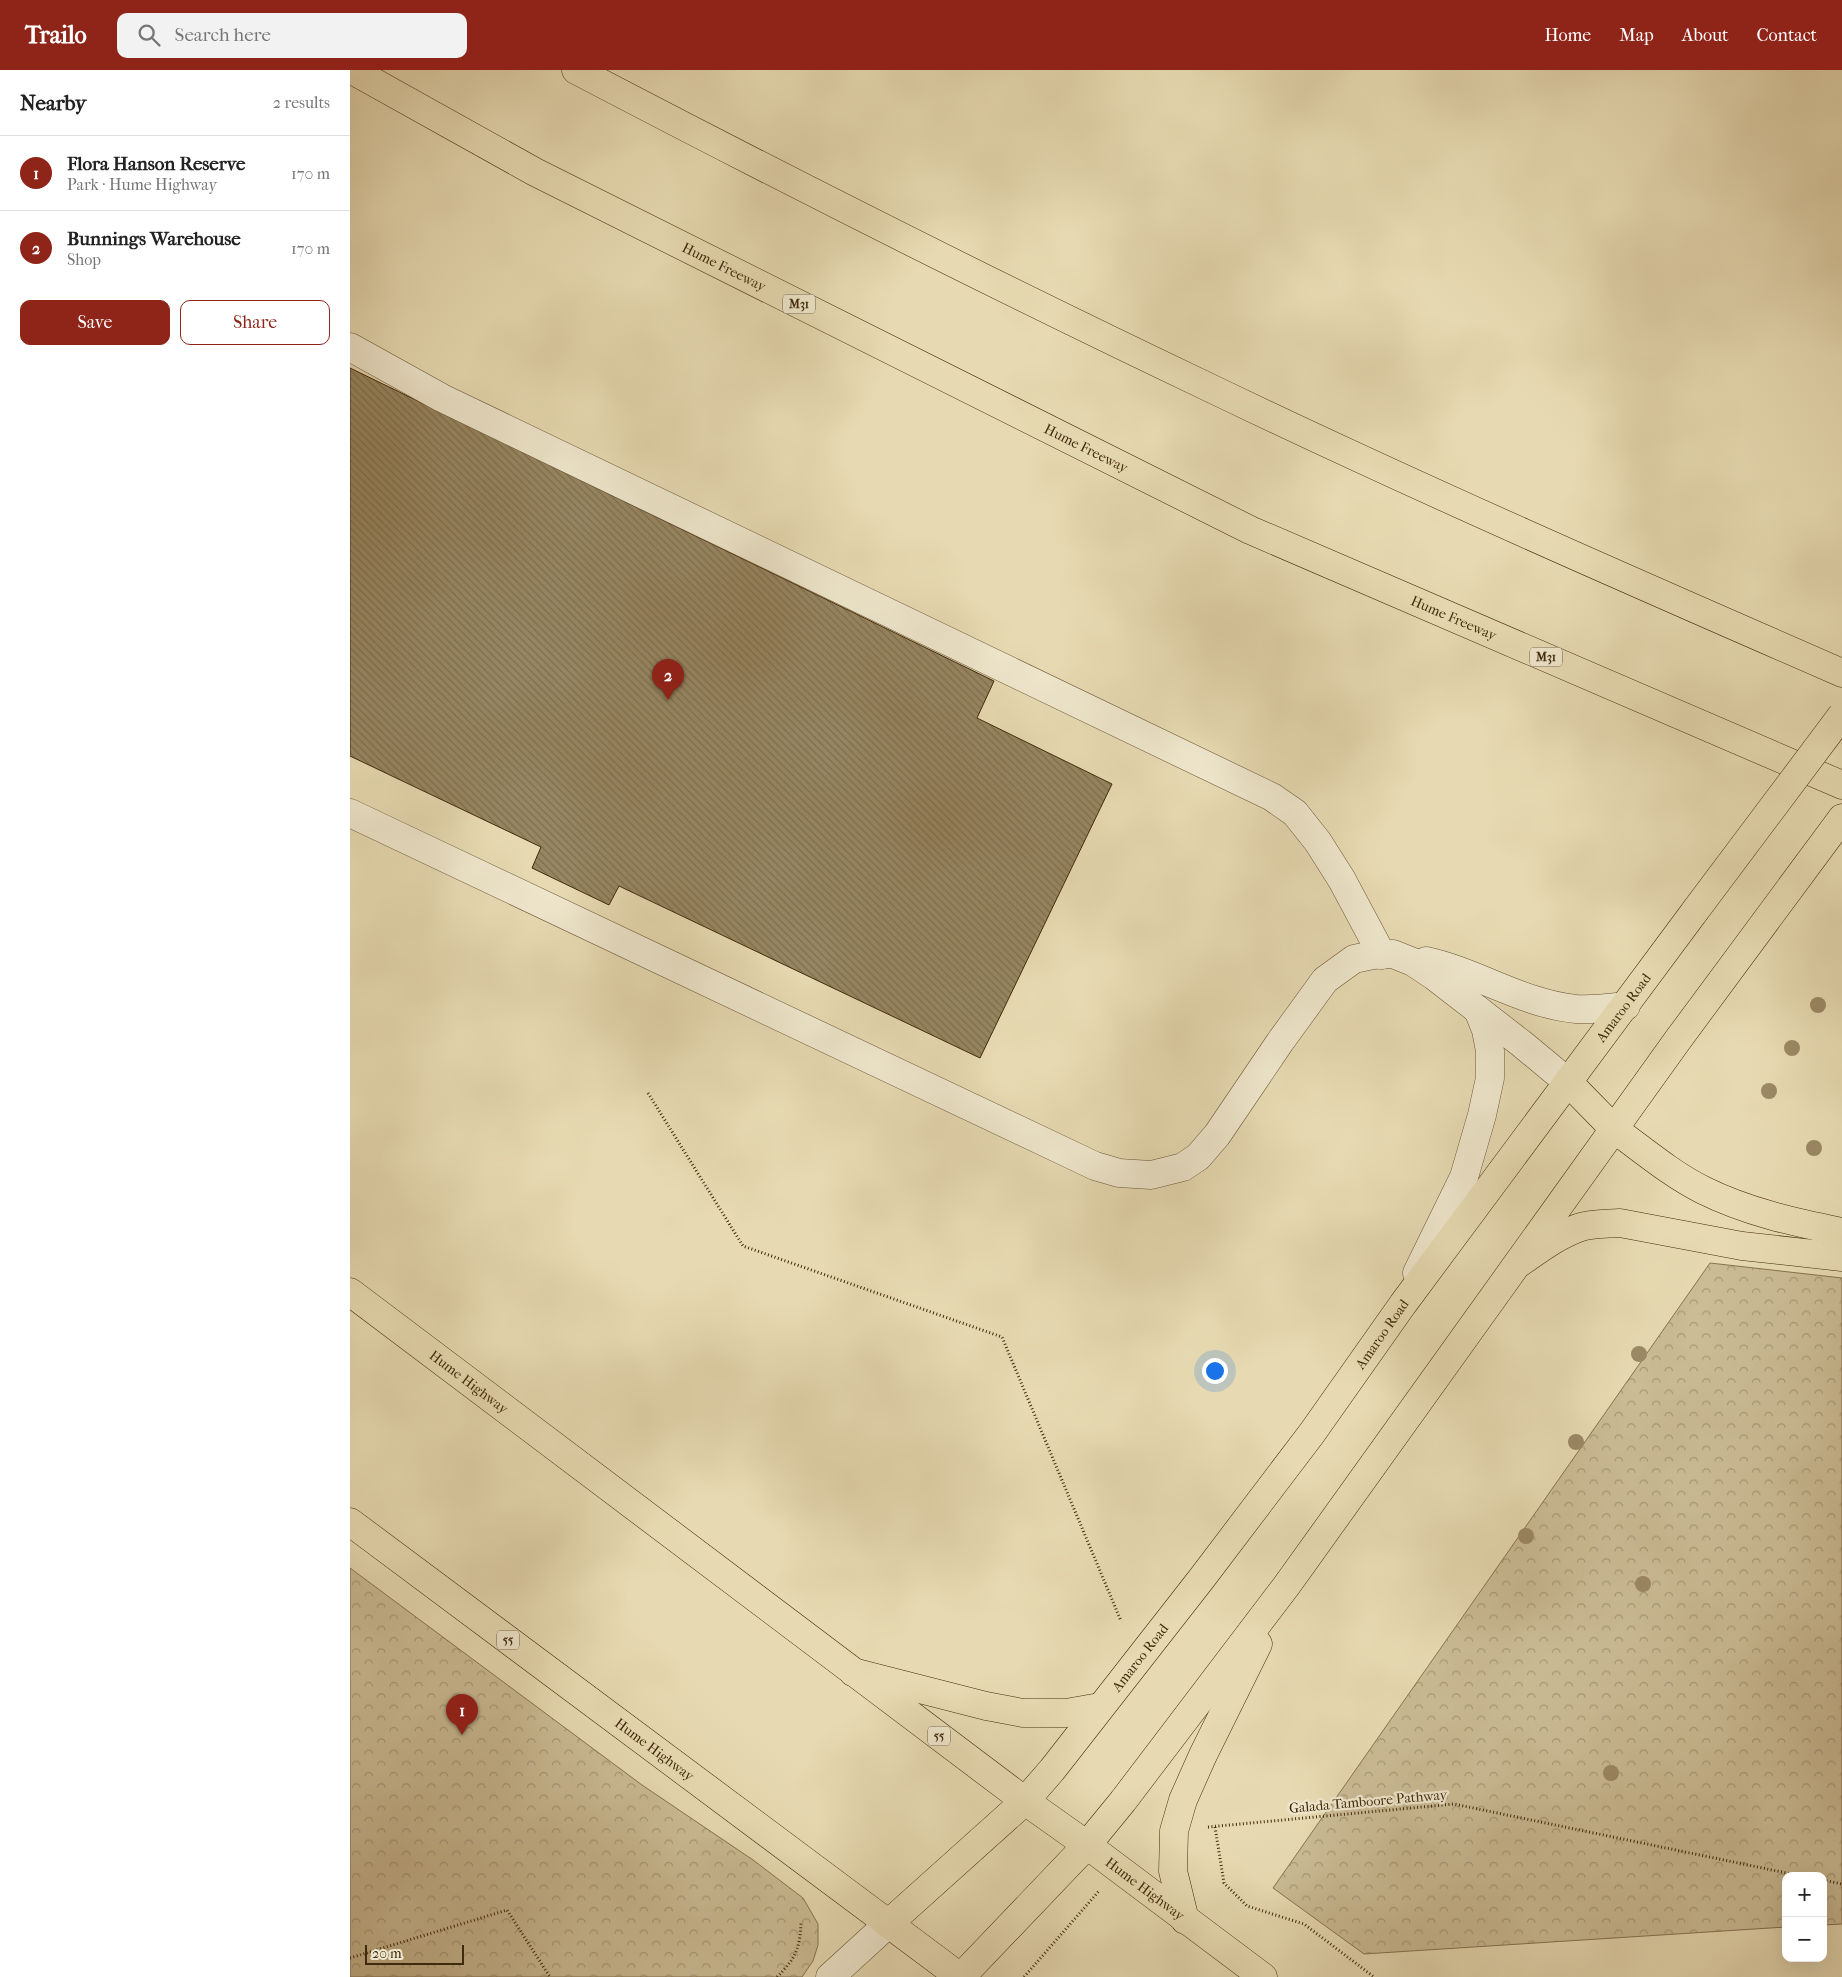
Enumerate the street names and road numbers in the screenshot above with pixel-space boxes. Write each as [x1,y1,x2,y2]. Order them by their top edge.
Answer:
street label: Hume Freeway [679,239,769,295]
road number: M31 [783,294,815,313]
street label: Hume Freeway [1041,420,1131,477]
street label: Hume Freeway [1408,592,1499,644]
road number: M31 [1530,648,1562,666]
street label: Amaroo Road [1592,970,1655,1046]
street label: Amaroo Road [1351,1296,1413,1373]
street label: Hume Highway [426,1347,512,1418]
street label: Amaroo Road [1108,1620,1172,1696]
road number: 55 [497,1630,519,1650]
street label: Hume Highway [611,1714,698,1785]
road number: 55 [928,1726,950,1745]
street label: Galada Tamboore Pathway [1288,1786,1448,1817]
street label: Hume Highway [1102,1854,1188,1924]

